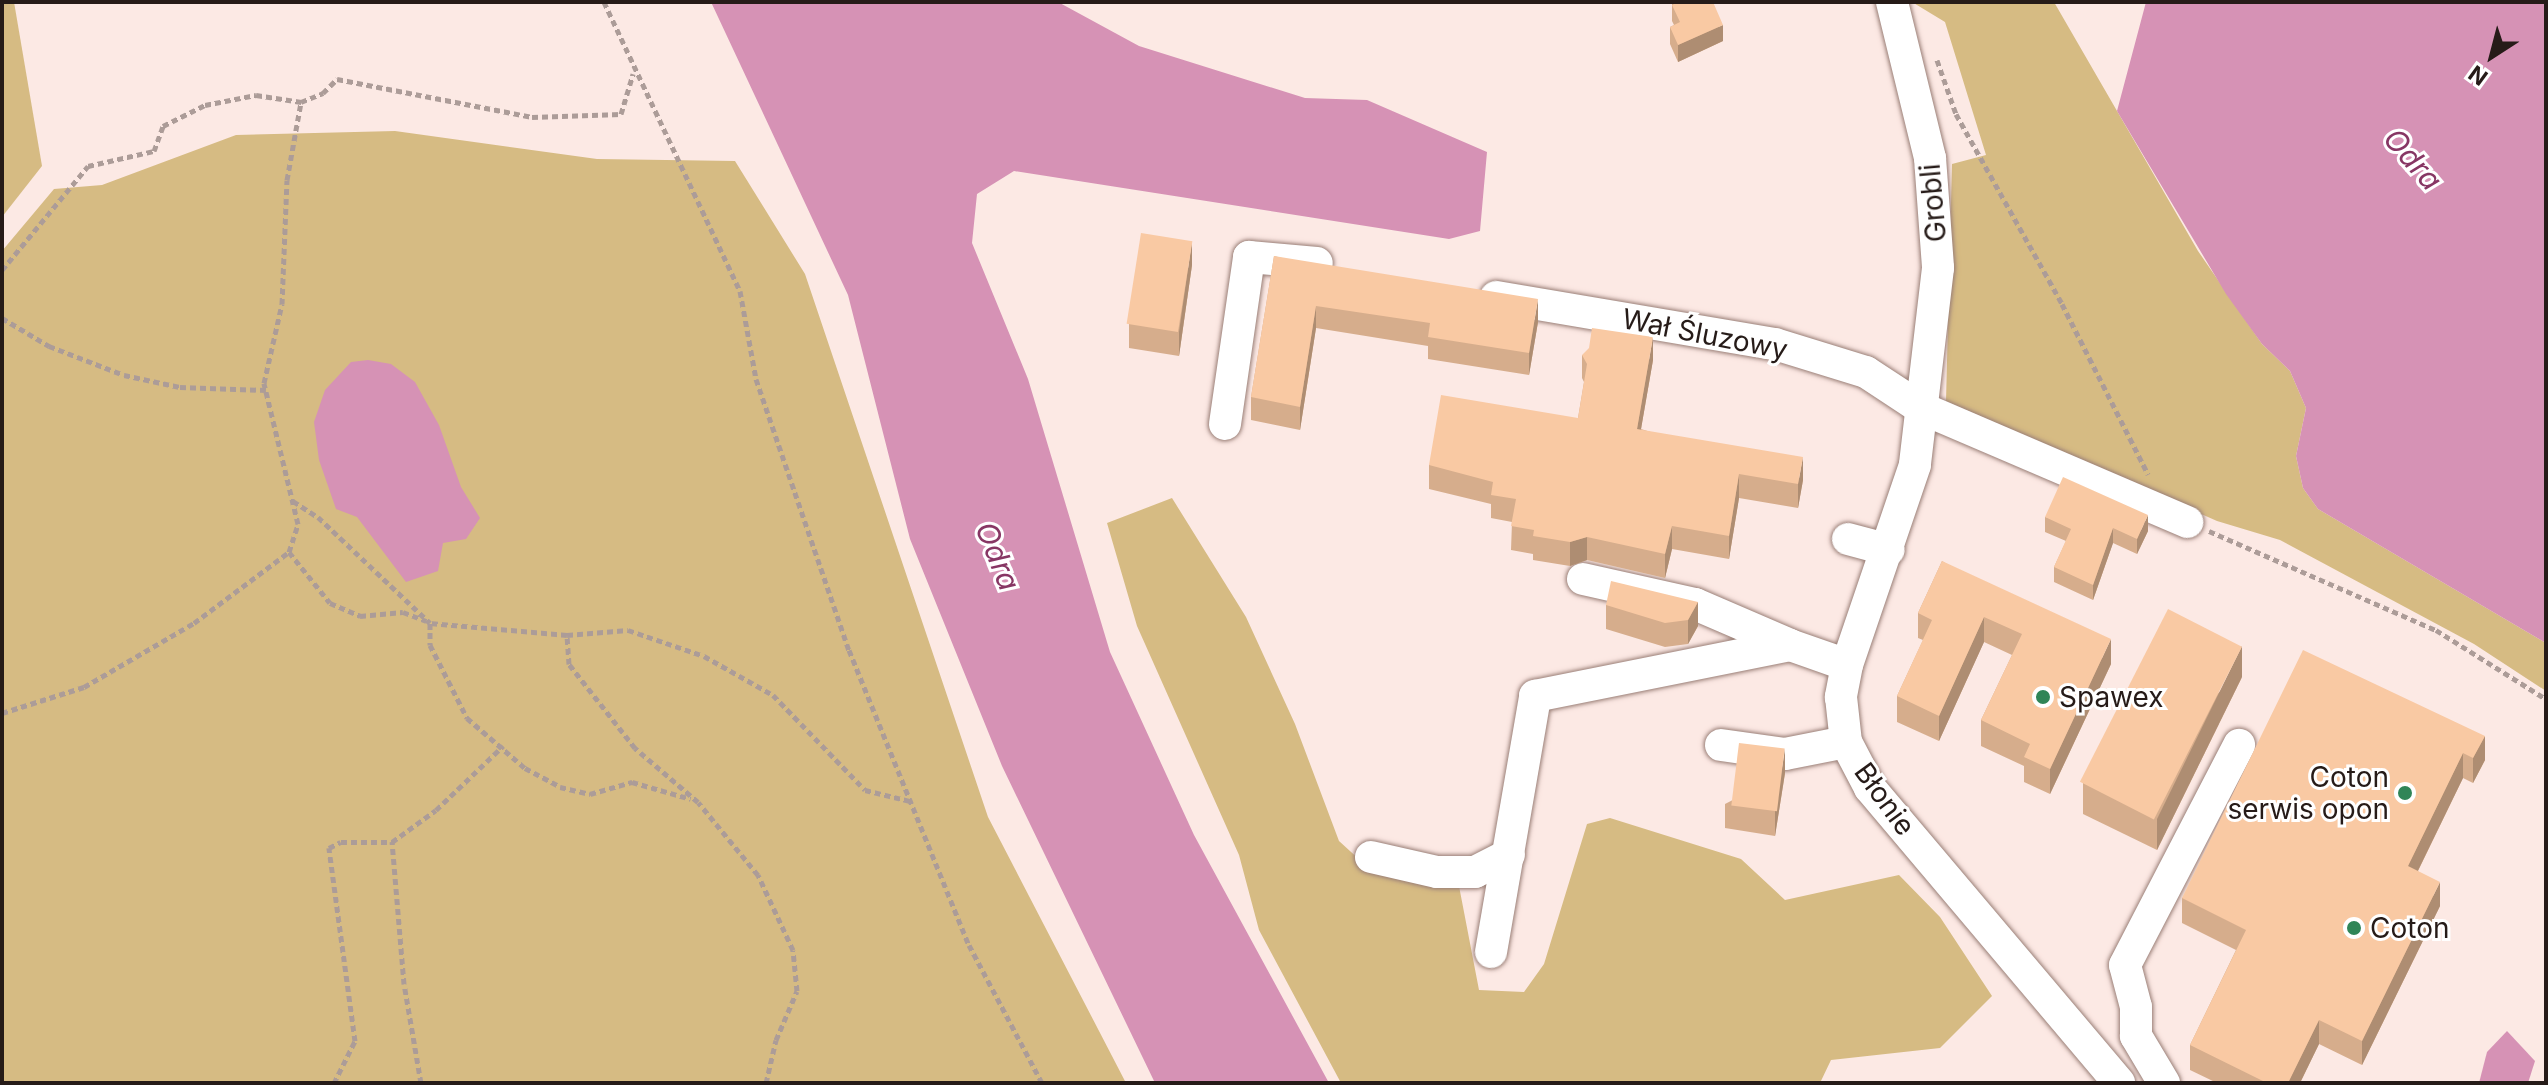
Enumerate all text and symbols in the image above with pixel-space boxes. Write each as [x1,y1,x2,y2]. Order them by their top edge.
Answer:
north arrow [2452,16,2532,96]
text: N [2463,60,2492,91]
water label: Odra [2376,121,2450,197]
street label: Grobli [1913,162,1953,244]
street label: Wał Śluzowy [1619,301,1791,367]
water label: Odra [968,517,1028,595]
place label: Spawex [2059,680,2163,714]
marker: Spawex [2034,688,2052,706]
street label: Błonie [1847,756,1923,842]
place label: Coton serwis opon [2228,760,2389,826]
marker: Coton serwis opon [2396,784,2414,802]
place label: Coton [2370,911,2449,945]
marker: Coton [2345,919,2363,937]

